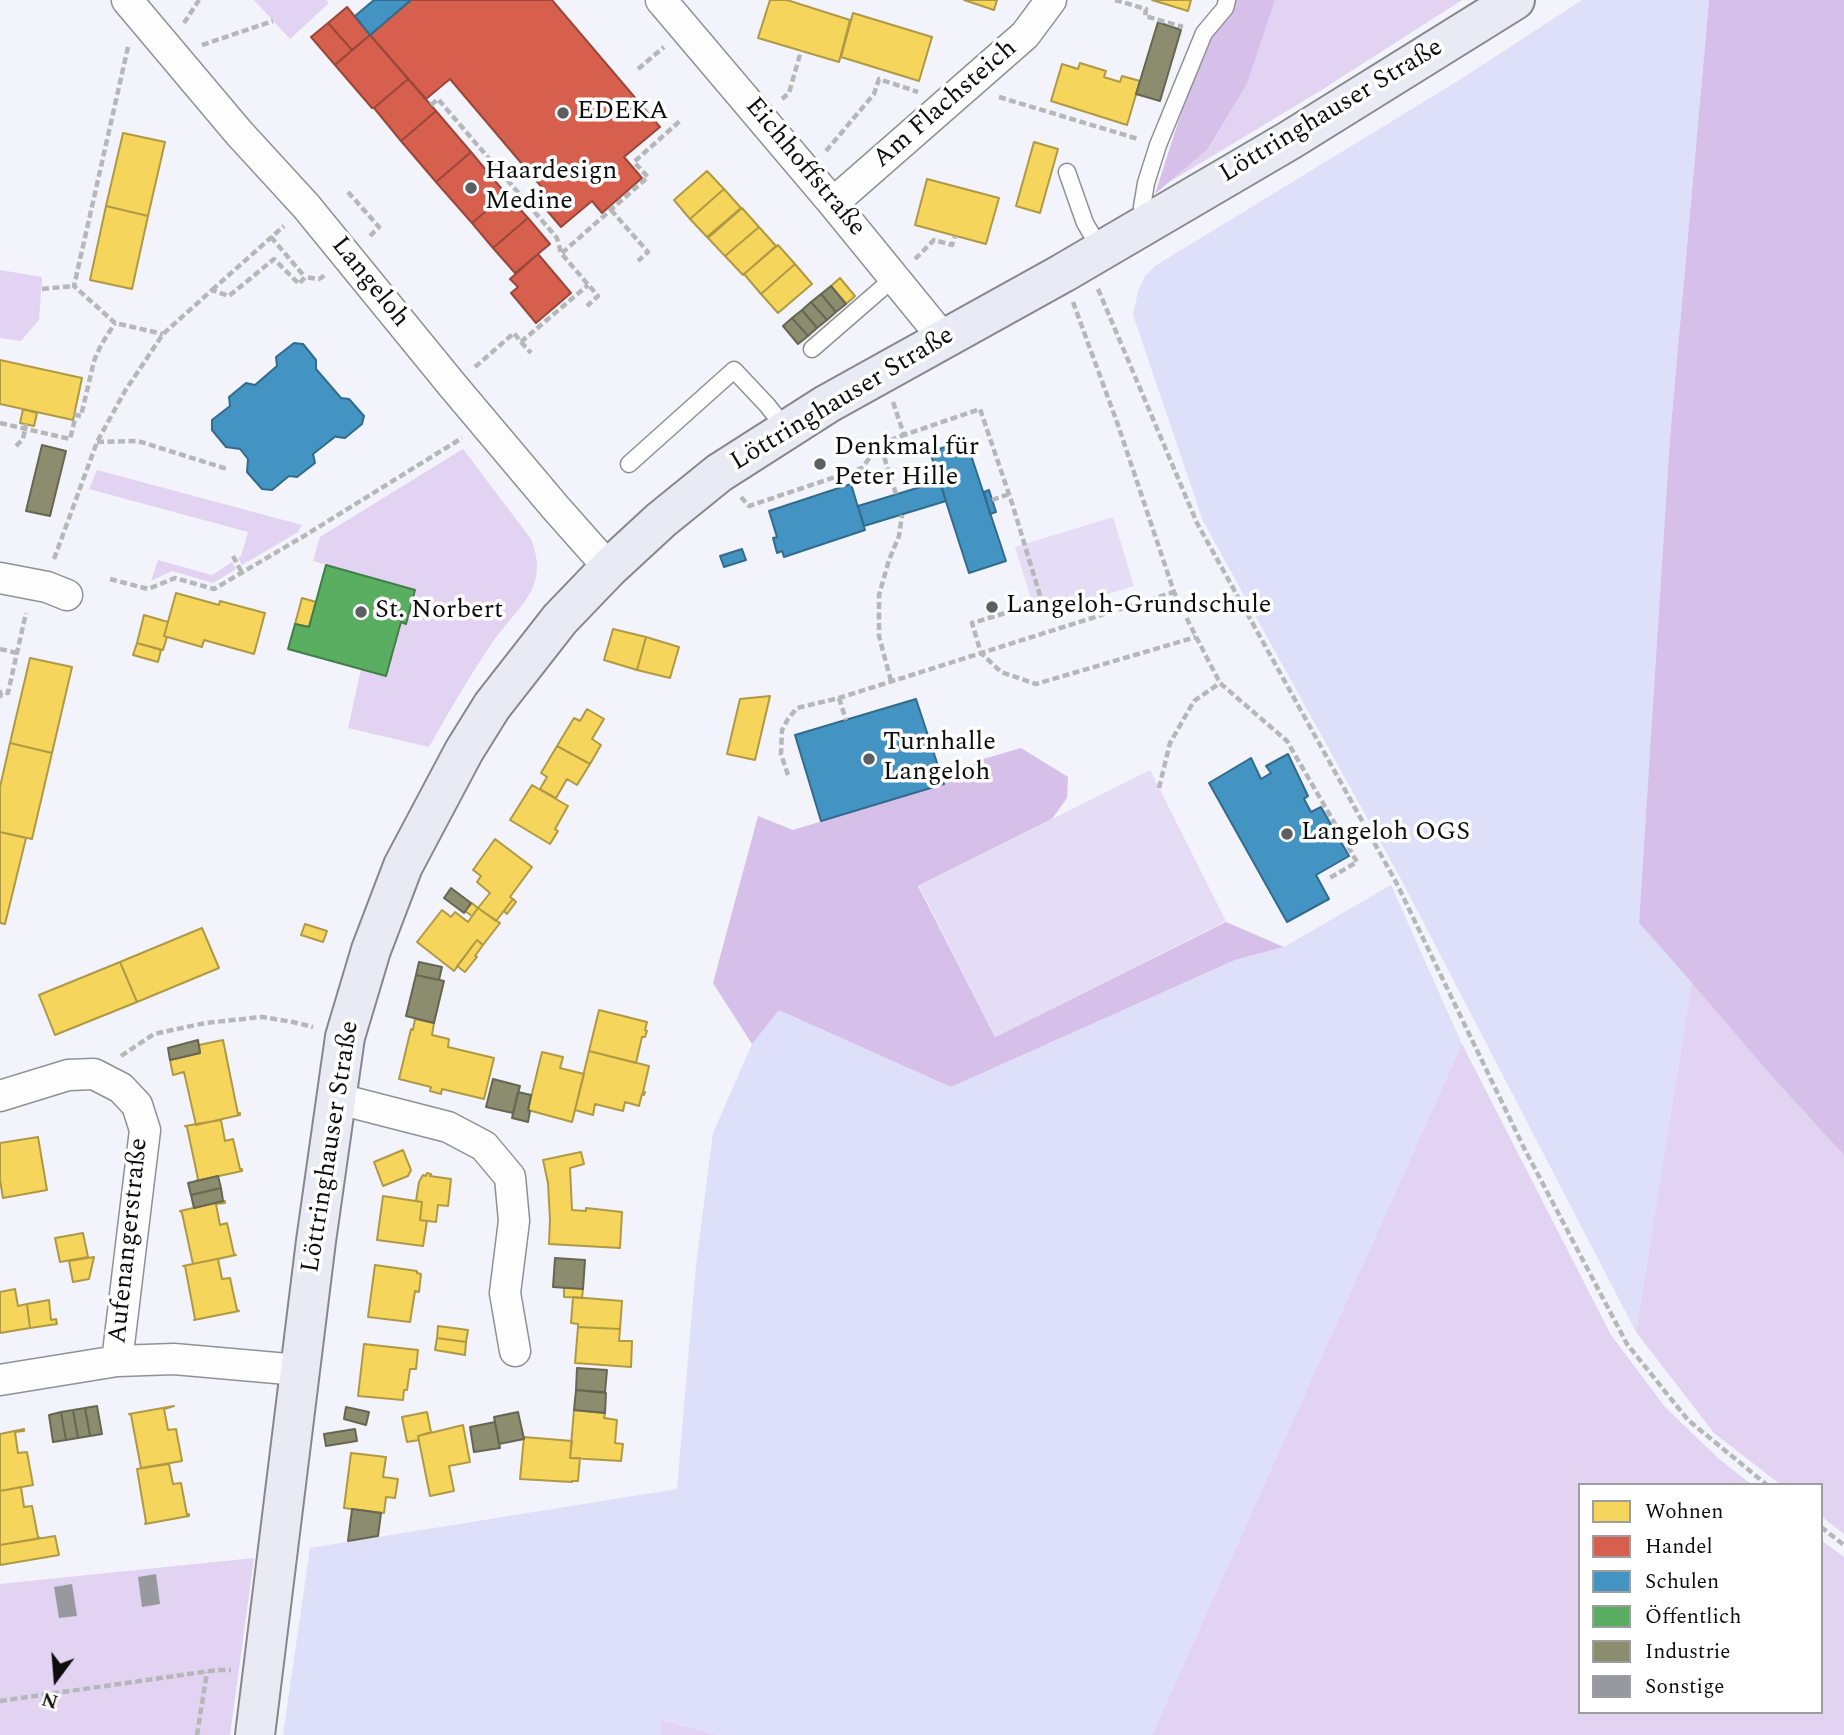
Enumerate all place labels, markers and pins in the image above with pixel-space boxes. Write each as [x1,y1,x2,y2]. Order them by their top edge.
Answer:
place label: EDEKA [577,97,668,129]
marker: EDEKA [555,105,571,121]
place label: Haardesign Medine [485,157,617,218]
marker: Haardesign Medine [463,180,479,196]
place label: Denkmal für Peter Hille [834,433,979,494]
marker: Denkmal für Peter Hille [812,456,828,472]
place label: Langeloh-Grundschule [1006,591,1271,623]
place label: St. Norbert [375,596,503,628]
marker: Langeloh-Grundschule [984,599,1000,615]
marker: St. Norbert [353,604,369,620]
place label: Turnhalle Langeloh [883,728,996,790]
marker: Turnhalle Langeloh [861,751,877,767]
place label: Langeloh OGS [1301,818,1470,850]
marker: Langeloh OGS [1279,826,1295,842]

